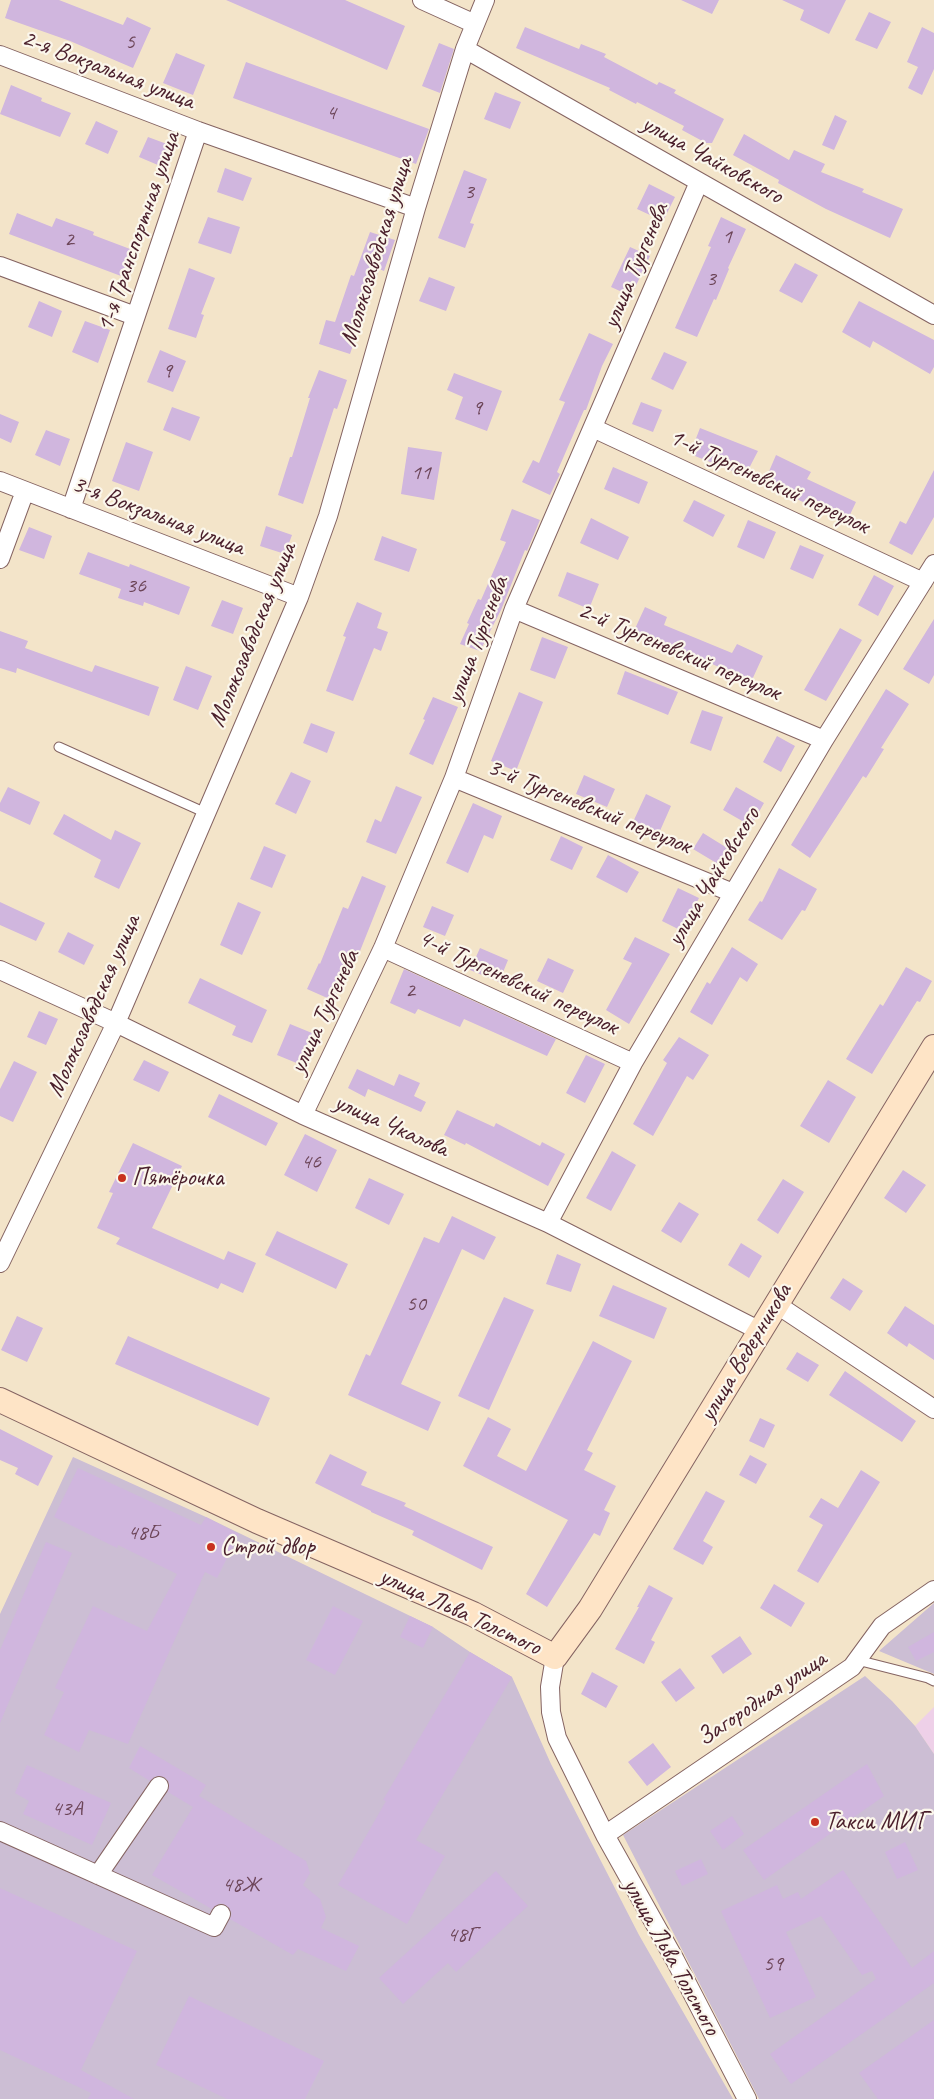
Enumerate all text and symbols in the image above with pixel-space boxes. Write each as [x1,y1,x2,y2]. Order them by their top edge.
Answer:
street label: 2-я Вокзальная улица [17,23,199,117]
house number: 5 [125,29,135,55]
house number: 4 [326,100,336,126]
street label: улица Чайковского [636,109,788,211]
street label: 1-я Транспортная улица [91,128,187,336]
street label: Молокозаводская улица [334,154,420,350]
house number: 3 [464,179,474,205]
street label: улица Тургенева [596,199,676,333]
house number: 1 [722,224,732,250]
house number: 2 [64,227,74,253]
house number: 3 [706,266,716,292]
house number: 9 [162,358,172,384]
house number: 9 [472,395,482,421]
street label: 1-й Тургеневский переулок [664,423,874,541]
house number: 11 [411,460,431,486]
street label: 3-я Вокзальная улица [67,469,249,563]
street label: Молокозаводская улица [202,539,304,731]
street label: улица Тургенева [440,572,516,708]
house number: 36 [126,573,146,599]
street label: 2-й Тургеневский переулок [573,596,785,708]
street label: 3-й Тургеневский переулок [483,752,695,862]
street label: улица Чайковского [661,802,767,952]
street label: Молокозаводская улица [40,910,148,1102]
street label: 4-й Тургеневский переулок [413,924,623,1042]
street label: улица Тургенева [283,945,367,1079]
house number: 2 [405,978,415,1004]
street label: улица Чкалова [329,1087,453,1165]
house number: 46 [301,1149,321,1175]
place label: Пятёрочка [132,1163,224,1193]
marker: Пятёрочка [116,1172,128,1184]
street label: улица Ведерникова [693,1279,799,1427]
house number: 50 [406,1291,426,1317]
house number: 48Б [128,1520,158,1546]
place label: Строй двор [221,1532,315,1562]
marker: Строй двор [205,1541,217,1553]
street label: улица Льва Толстого [374,1561,546,1663]
street label: Загородная улица [691,1645,833,1753]
house number: 43А [52,1796,82,1822]
place label: Такси МИГ [825,1807,927,1837]
marker: Такси МИГ [809,1816,821,1828]
house number: 48Ж [222,1872,260,1898]
street label: улица Льва Толстого [616,1873,726,2041]
house number: 48Г [447,1922,477,1948]
house number: 59 [763,1951,783,1977]

